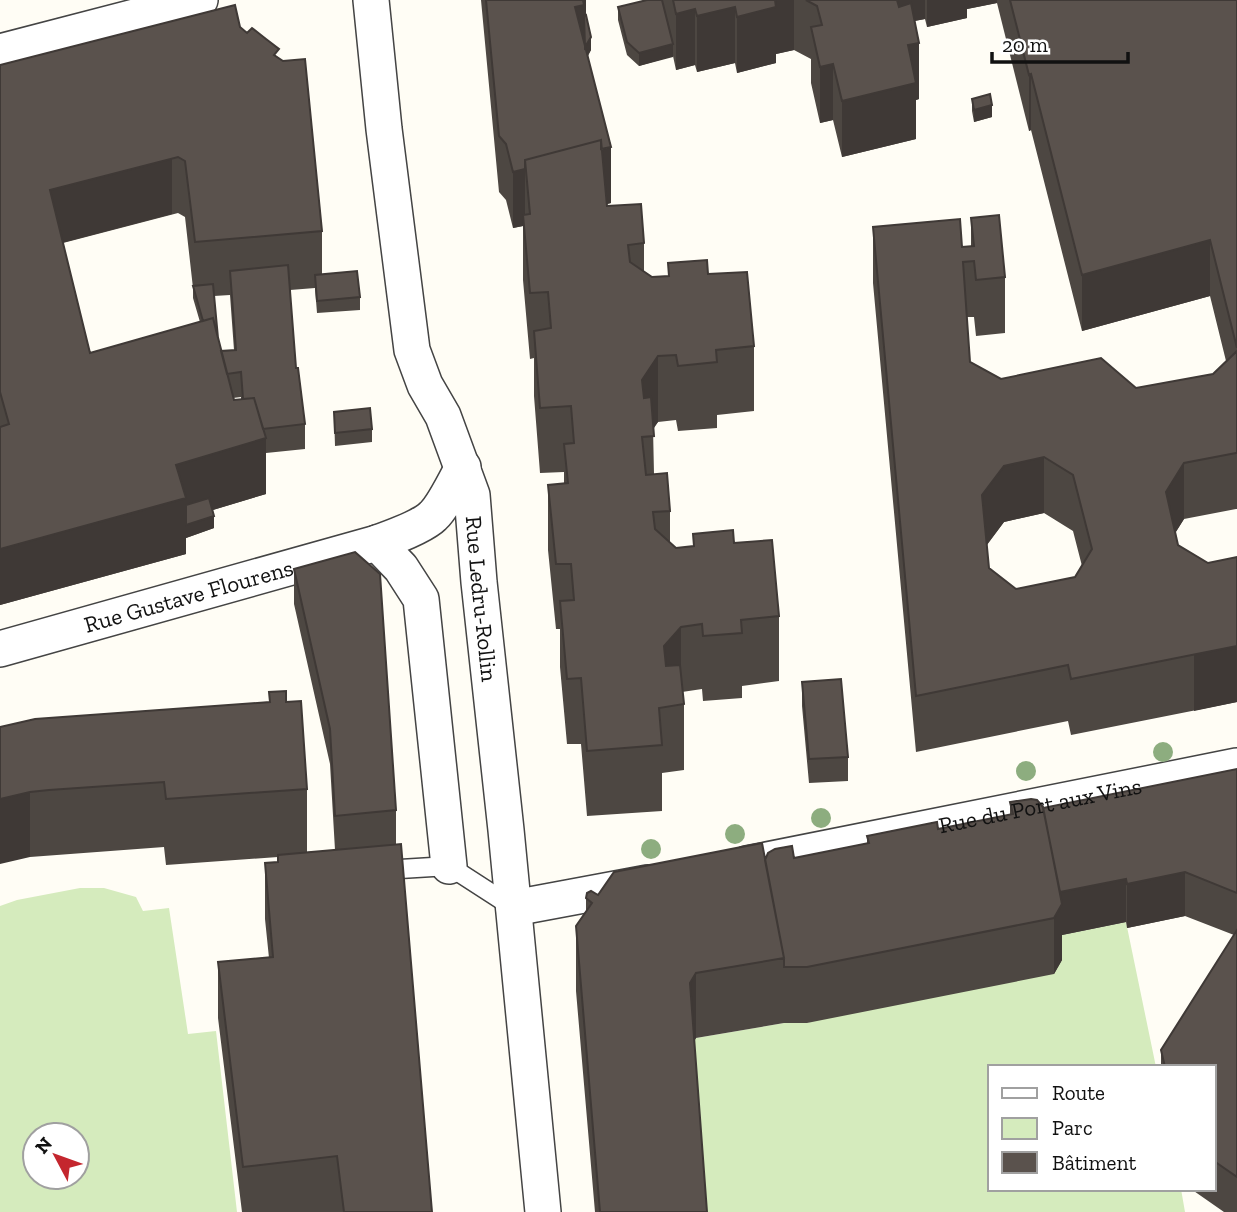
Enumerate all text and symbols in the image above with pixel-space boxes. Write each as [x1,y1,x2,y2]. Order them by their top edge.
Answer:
scale bar [992,21,1128,65]
text: 20 m [1002,32,1048,57]
street label: Rue Ledru-Rollin [460,515,504,683]
street label: Rue Gustave Flourens [81,553,296,639]
street label: Rue du Port aux Vins [936,771,1144,839]
legend [988,1065,1216,1191]
text: Route [1052,1080,1105,1105]
text: Parc [1052,1115,1093,1140]
north arrow [21,1121,91,1191]
text: N [30,1132,57,1158]
text: Bâtiment [1052,1150,1137,1175]

